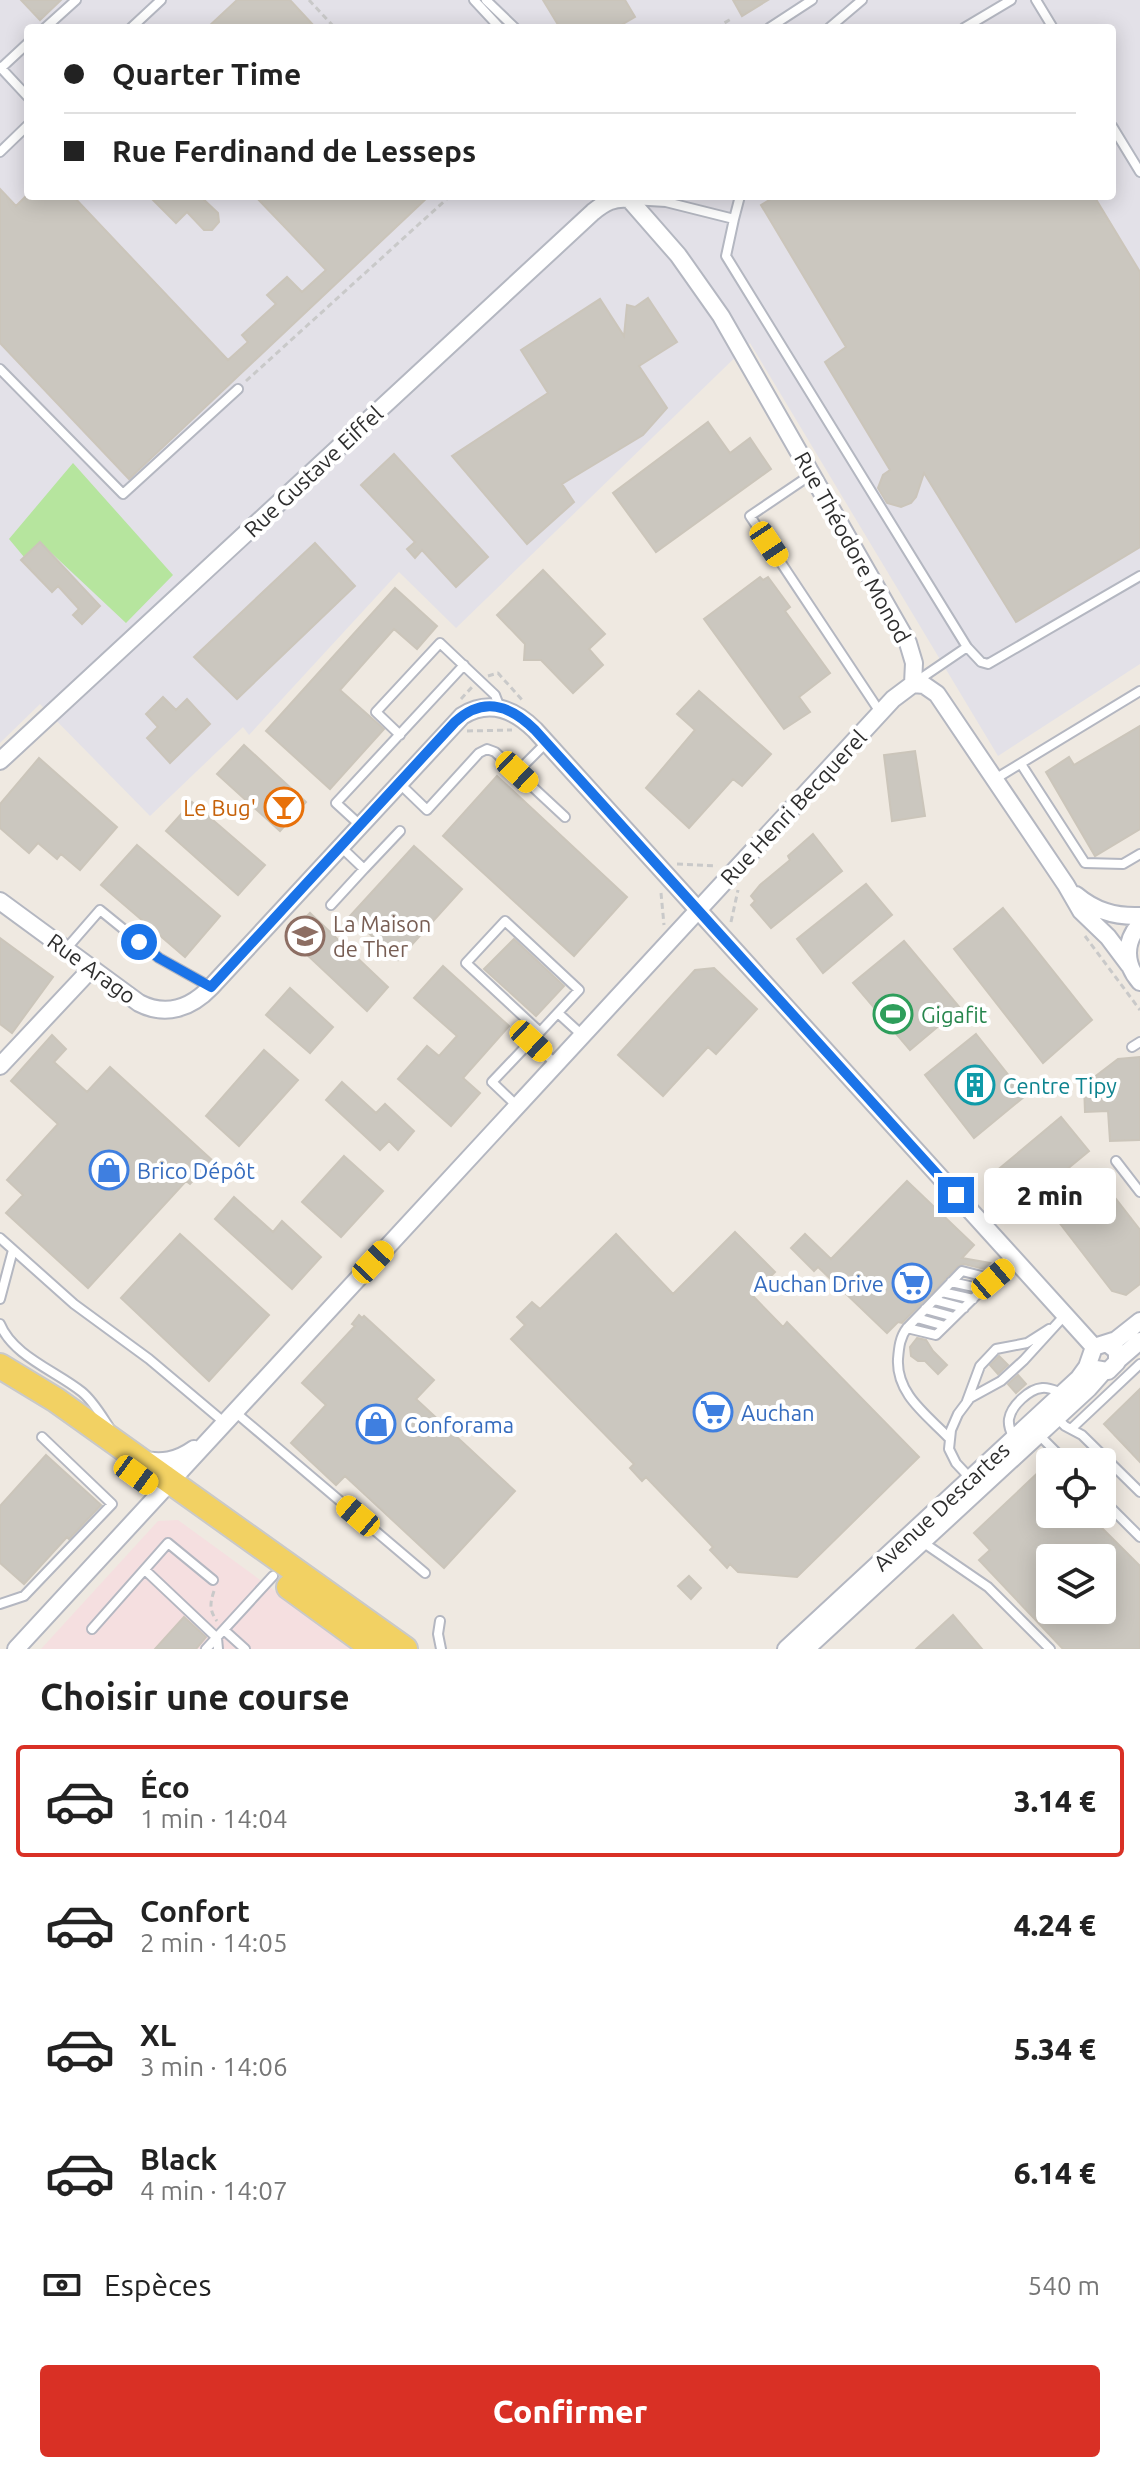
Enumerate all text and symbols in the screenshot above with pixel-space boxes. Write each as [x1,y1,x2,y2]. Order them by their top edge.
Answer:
text: Quarter Time [112,57,301,91]
text: Rue Ferdinand de Lesseps [112,134,476,168]
street label: Rue Gustave Eiffel [239,400,388,542]
street label: Rue Théodore Monod [790,447,916,647]
car [746,517,792,571]
street label: Rue Henri Becquerel [715,724,871,890]
car [491,747,543,797]
bar icon: Le Bug' [263,786,305,828]
place label: Le Bug' [183,795,256,820]
place label: La Maison de Ther [333,911,431,961]
school or university icon: La Maison de Ther [284,915,326,957]
route start [121,924,157,960]
street label: Rue Arago [43,928,141,1008]
sports icon: Gigafit [872,993,914,1035]
place label: Gigafit [921,1002,988,1027]
car [505,1016,557,1066]
building icon: Centre Tipy [954,1064,996,1106]
place label: Centre Tipy [1003,1073,1117,1098]
shop icon: Brico Dépôt [88,1149,130,1191]
place label: Brico Dépôt [137,1158,255,1183]
callout: 2 min [984,1167,1116,1223]
route end [938,1177,974,1213]
text: 2 min [1017,1181,1083,1210]
car [348,1236,398,1288]
car [967,1254,1019,1304]
supermarket icon: Auchan Drive [891,1262,933,1304]
place label: Auchan Drive [753,1271,884,1296]
supermarket icon: Auchan [692,1391,734,1433]
place label: Auchan [741,1400,815,1425]
shop icon: Conforama [355,1403,397,1445]
place label: Conforama [404,1412,514,1437]
street label: Avenue Descartes [868,1437,1014,1575]
map controls [1036,1448,1116,1624]
button: locate [1036,1448,1116,1528]
car [110,1451,162,1499]
car [332,1491,384,1541]
button: layers [1036,1544,1116,1624]
text: Choisir une course [40,1676,350,1717]
icon: car [44,1765,116,1837]
text: Éco [140,1770,190,1804]
text: 3.14 € [1014,1784,1096,1818]
text: 1 min · 14:04 [140,1804,288,1833]
icon: car [44,1889,116,1961]
text: Confort [140,1894,250,1928]
text: 4.24 € [1014,1908,1096,1942]
text: 2 min · 14:05 [140,1928,288,1957]
icon: car [44,2013,116,2085]
text: XL [140,2018,176,2052]
text: 5.34 € [1014,2032,1096,2066]
text: 3 min · 14:06 [140,2052,288,2081]
icon: car [44,2137,116,2209]
text: Black [140,2142,217,2176]
text: 6.14 € [1014,2156,1096,2190]
text: 4 min · 14:07 [140,2176,288,2205]
icon: cash [40,2263,84,2307]
text: Espèces [104,2268,211,2302]
text: 540 m [1028,2271,1100,2300]
button: Confirmer [40,2365,1100,2457]

